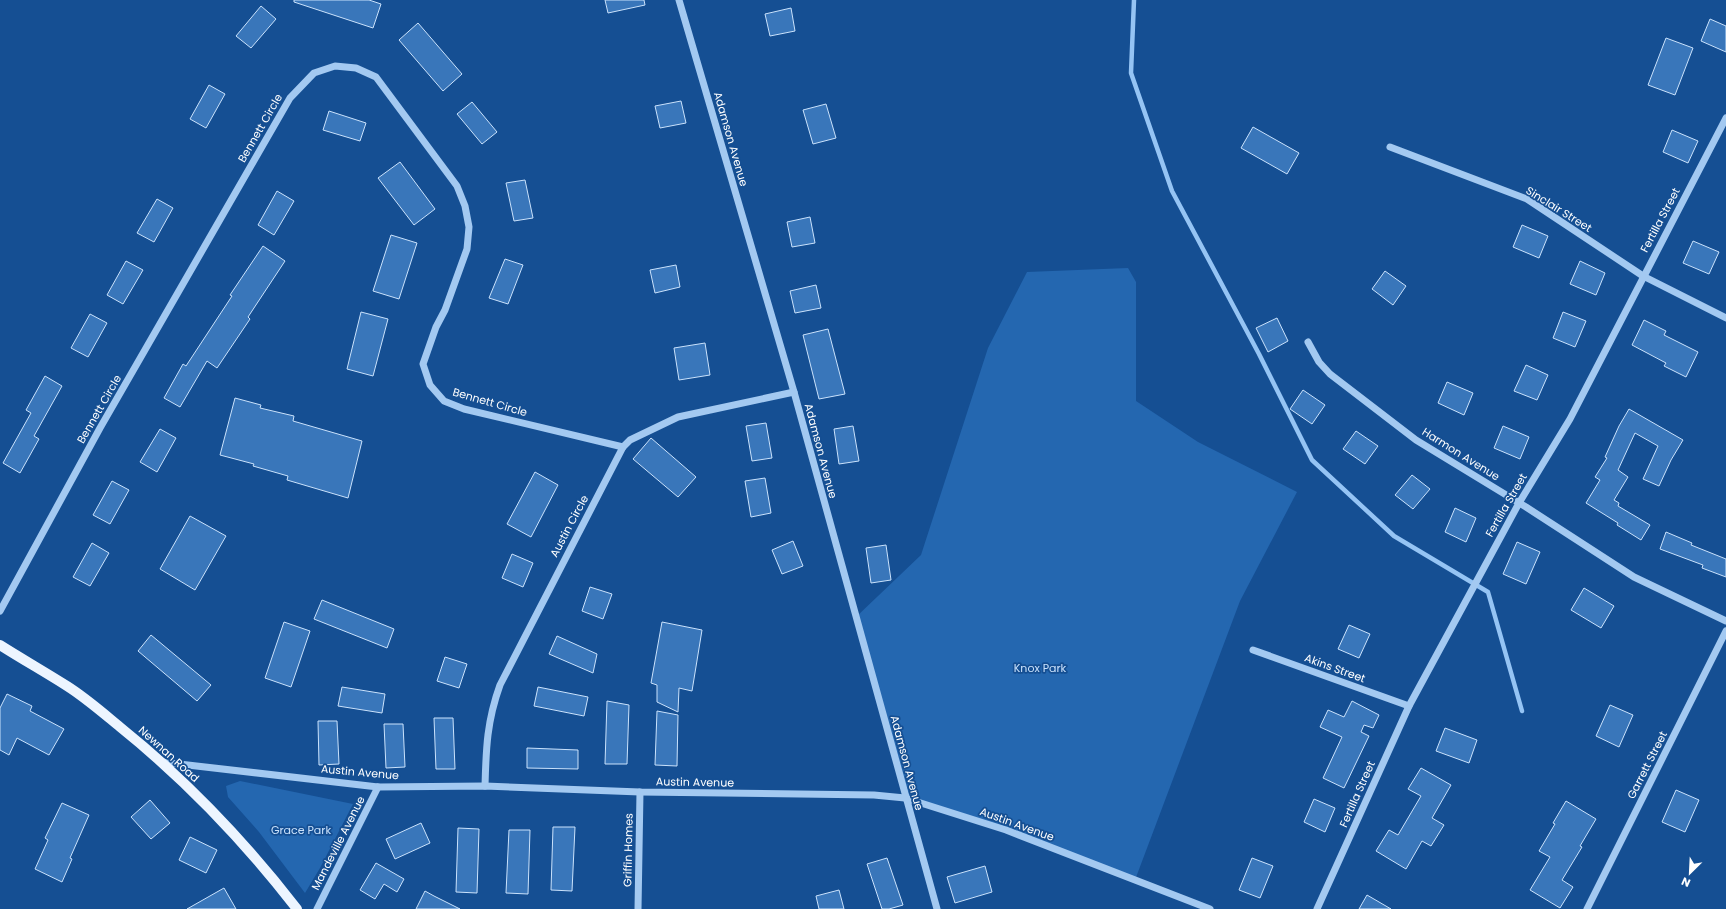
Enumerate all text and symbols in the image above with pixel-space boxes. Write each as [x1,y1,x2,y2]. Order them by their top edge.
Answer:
street label: Adamson Avenue [710,90,752,188]
street label: Bennett Circle [234,91,286,165]
street label: Sinclair Street [1523,182,1595,236]
street label: Fertilla Street [1636,185,1684,255]
street label: Bennett Circle [73,372,125,446]
street label: Bennett Circle [451,384,529,420]
street label: Adamson Avenue [801,402,841,500]
street label: Harmon Avenue [1419,424,1503,484]
street label: Fertilla Street [1481,470,1531,540]
street label: Austin Circle [546,492,592,560]
street label: Akins Street [1302,650,1368,686]
park label: Knox Park [1014,660,1067,676]
street label: Adamson Avenue [887,714,927,812]
street label: Newnan Road [135,722,203,786]
street label: Garrett Street [1623,728,1671,802]
street label: Fertilla Street [1335,758,1379,830]
street label: Austin Avenue [320,761,400,783]
street label: Austin Avenue [656,773,734,791]
street label: Mandeville Avenue [307,793,369,893]
street label: Austin Avenue [978,803,1057,845]
street label: Griffin Homes [619,813,637,887]
park label: Grace Park [271,822,331,838]
north arrow [1670,853,1710,893]
text: N [1679,873,1693,891]

